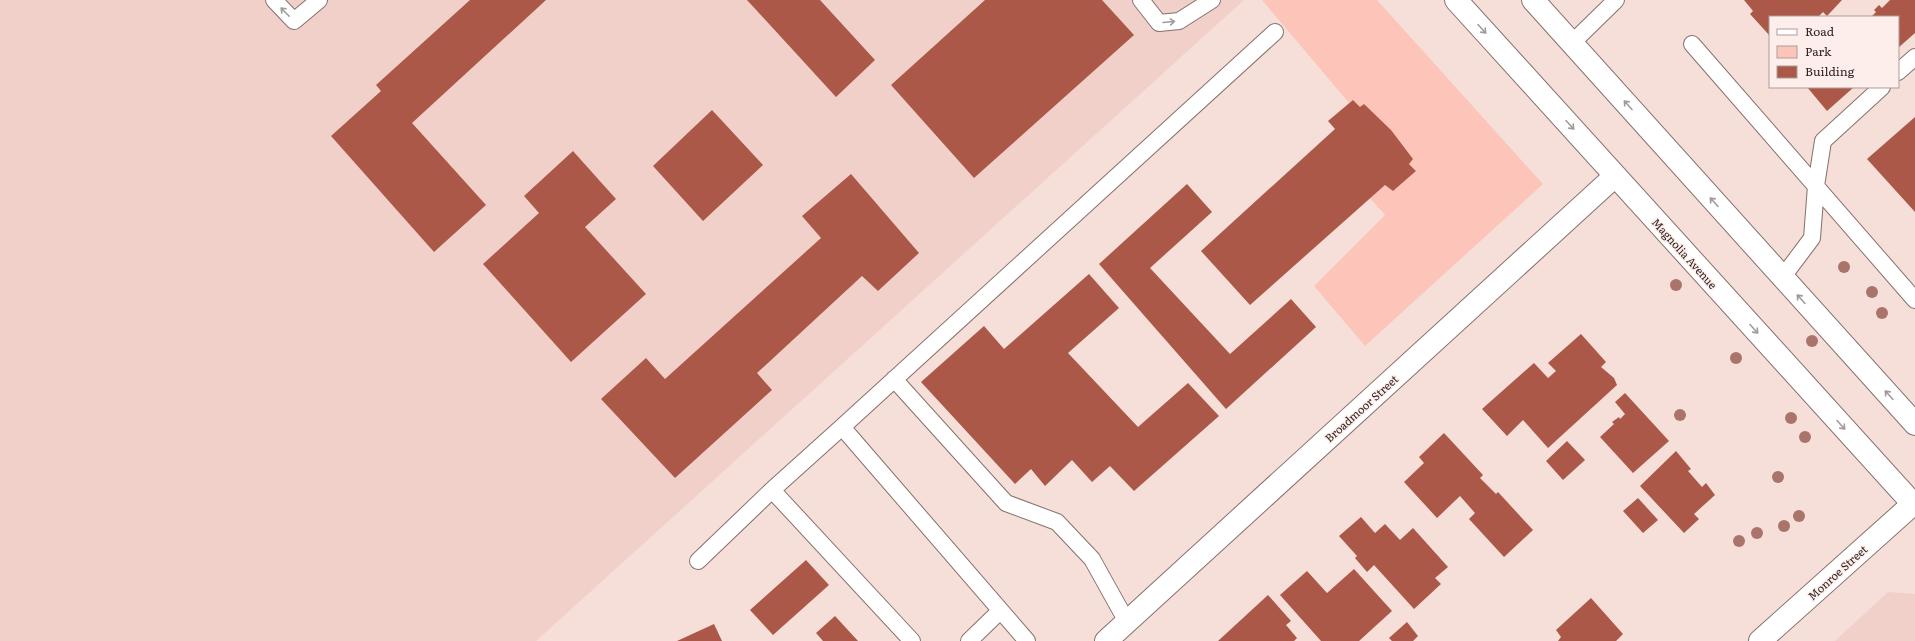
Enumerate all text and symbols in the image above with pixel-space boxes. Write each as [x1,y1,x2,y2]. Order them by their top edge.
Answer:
one-way arrow [280,7,290,17]
legend [1769,16,1899,88]
one-way arrow [1162,19,1175,26]
text: Road [1805,22,1835,40]
one-way arrow [1478,24,1487,34]
text: Park [1805,42,1832,60]
text: Building [1805,62,1855,80]
one-way arrow [1623,100,1632,111]
one-way arrow [1565,120,1574,130]
one-way arrow [1710,197,1719,208]
street label: Magnolia Avenue [1649,214,1721,292]
one-way arrow [1796,294,1806,304]
one-way arrow [1749,324,1758,334]
street label: Broadmoor Street [1321,370,1402,445]
one-way arrow [1884,390,1893,400]
one-way arrow [1836,420,1846,430]
street label: Monroe Street [1804,541,1871,603]

